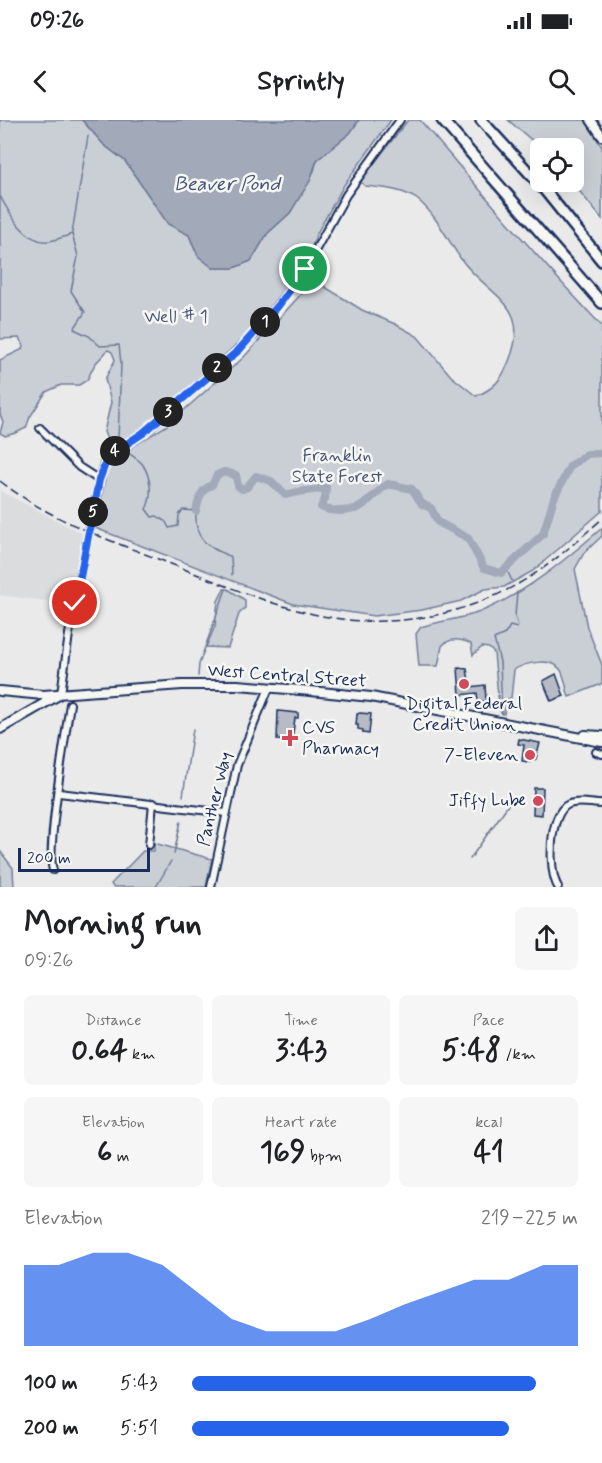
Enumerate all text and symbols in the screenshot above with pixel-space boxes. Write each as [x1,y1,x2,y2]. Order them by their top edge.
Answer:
text: 09:26 [30,7,84,35]
text: Sprintly [257,64,345,99]
icon: back [24,65,57,98]
icon: search [545,65,578,98]
map controls [530,138,584,192]
button: locate [530,138,584,192]
water label: Beaver Pond [174,171,282,198]
pin [279,243,330,294]
icon: arrive [288,252,321,285]
park label: Well # 1 [144,305,208,329]
pin: 1 [250,307,280,337]
text: 1 [261,311,269,332]
pin: 2 [202,353,232,383]
text: 2 [213,357,221,378]
pin: 3 [153,397,183,427]
text: 3 [164,401,172,422]
pin: 4 [100,436,130,466]
text: 4 [110,440,120,461]
park label: Franklin State Forest [292,444,383,489]
pin: 5 [78,497,108,527]
text: 5 [88,501,98,522]
pin [49,577,100,628]
icon: check [58,586,91,619]
street label: West Central Street [207,658,367,694]
marker: Digital Federal Credit Union [457,677,471,691]
place label: Digital Federal Credit Union [406,692,522,737]
place label: CVS Pharmacy [302,716,379,761]
marker: CVS Pharmacy [283,731,297,745]
place label: 7-Eleven [444,743,518,767]
marker: 7-Eleven [523,748,537,762]
street label: Panther Way [192,749,238,849]
place label: Jiffy Lube [448,789,526,813]
marker: Jiffy Lube [531,794,545,808]
scale bar [18,845,150,872]
text: 200 m [27,848,71,869]
text: Morning run [24,902,202,946]
button: share [515,907,578,970]
text: 09:26 [24,947,73,974]
text: Distance [85,1010,141,1031]
text: Time [284,1010,318,1031]
text: Pace [473,1010,505,1031]
text: 0.64 [71,1031,128,1070]
text: 3:43 [275,1031,327,1070]
text: 5:48 [441,1031,501,1070]
text: km [128,1044,155,1065]
text: /km [501,1044,536,1065]
text: Elevation [82,1112,145,1133]
text: Heart rate [265,1112,337,1133]
text: kcal [475,1112,502,1133]
text: 6 [97,1133,112,1172]
text: 169 [260,1133,306,1172]
text: 41 [473,1133,504,1172]
text: m [112,1146,130,1167]
text: bpm [306,1146,342,1167]
text: Elevation [24,1205,103,1232]
text: 219–225 m [481,1205,578,1232]
text: 100 m [24,1370,78,1397]
text: 5:43 [120,1370,157,1397]
text: 200 m [24,1415,79,1442]
text: 5:51 [120,1415,158,1442]

